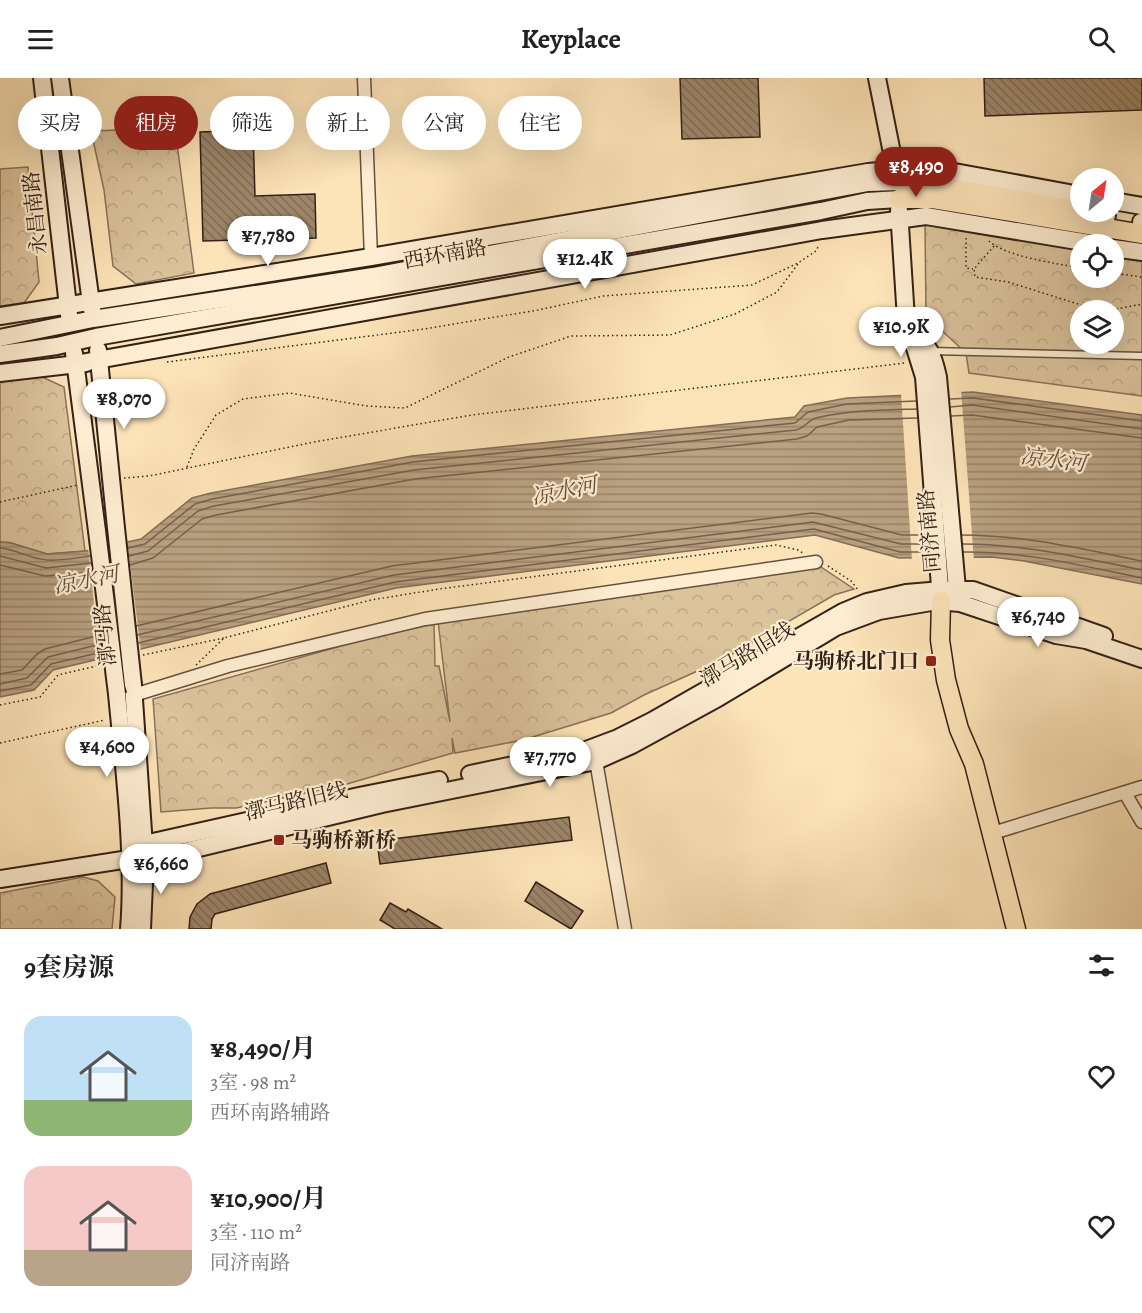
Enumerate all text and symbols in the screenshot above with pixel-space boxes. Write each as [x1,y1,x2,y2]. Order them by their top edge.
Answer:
text: Keyplace [521,21,621,57]
icon: menu [24,23,57,56]
icon: search [1085,23,1118,56]
chip: 买房 [18,96,102,150]
chip: 租房 [114,96,198,150]
chip: 筛选 [210,96,294,150]
chip: 新上 [306,96,390,150]
chip: 公寓 [402,96,486,150]
chip: 住宅 [498,96,582,150]
pin: ¥8,490 [867,147,965,198]
text: ¥8,490 [888,153,944,180]
north arrow [1070,168,1124,222]
map controls [1070,168,1124,354]
street label: 永昌南路 [17,170,53,256]
pin: ¥7,780 [219,216,317,267]
text: ¥7,780 [241,222,295,249]
street label: 西环南路 [401,233,489,275]
button: locate [1070,234,1124,288]
pin: ¥12.4K [536,239,634,290]
text: ¥12.4K [557,245,613,272]
button: layers [1070,300,1124,354]
pin: ¥10.9K [852,307,950,358]
text: ¥10.9K [873,313,929,340]
pin: ¥8,070 [75,379,173,430]
text: ¥8,070 [96,385,152,412]
water label: 凉水河 [1018,441,1092,479]
water label: 凉水河 [529,469,603,512]
street label: 同济南路 [911,488,947,574]
water label: 凉水河 [51,558,125,601]
pin: ¥6,740 [989,597,1087,648]
street label: 漷马路 [88,602,122,668]
text: ¥6,740 [1011,603,1065,630]
street label: 漷马路旧线 [695,615,799,693]
place label: 马驹桥北门口 [793,647,919,675]
marker: 马驹桥北门口 [924,654,938,668]
pin: ¥4,600 [58,727,156,778]
text: ¥4,600 [79,733,135,760]
pin: ¥7,770 [501,737,599,788]
text: ¥7,770 [524,743,576,770]
street label: 漷马路旧线 [242,776,350,826]
place label: 马驹桥新桥 [291,826,396,854]
marker: 马驹桥新桥 [272,833,286,847]
pin: ¥6,660 [112,844,210,895]
text: ¥6,660 [134,850,188,877]
icon: filters [1085,949,1118,982]
text: 9套房源 [24,950,114,985]
text: ¥8,490/月 [210,1031,316,1066]
icon: home [72,1040,144,1112]
icon: heart [1085,1060,1118,1093]
text: 3室 · 98 m² [210,1069,296,1096]
text: 西环南路辅路 [210,1099,330,1126]
text: ¥10,900/月 [210,1181,327,1216]
icon: home [72,1190,144,1262]
icon: heart [1085,1210,1118,1243]
text: 3室 · 110 m² [210,1219,302,1246]
text: 同济南路 [210,1249,290,1276]

